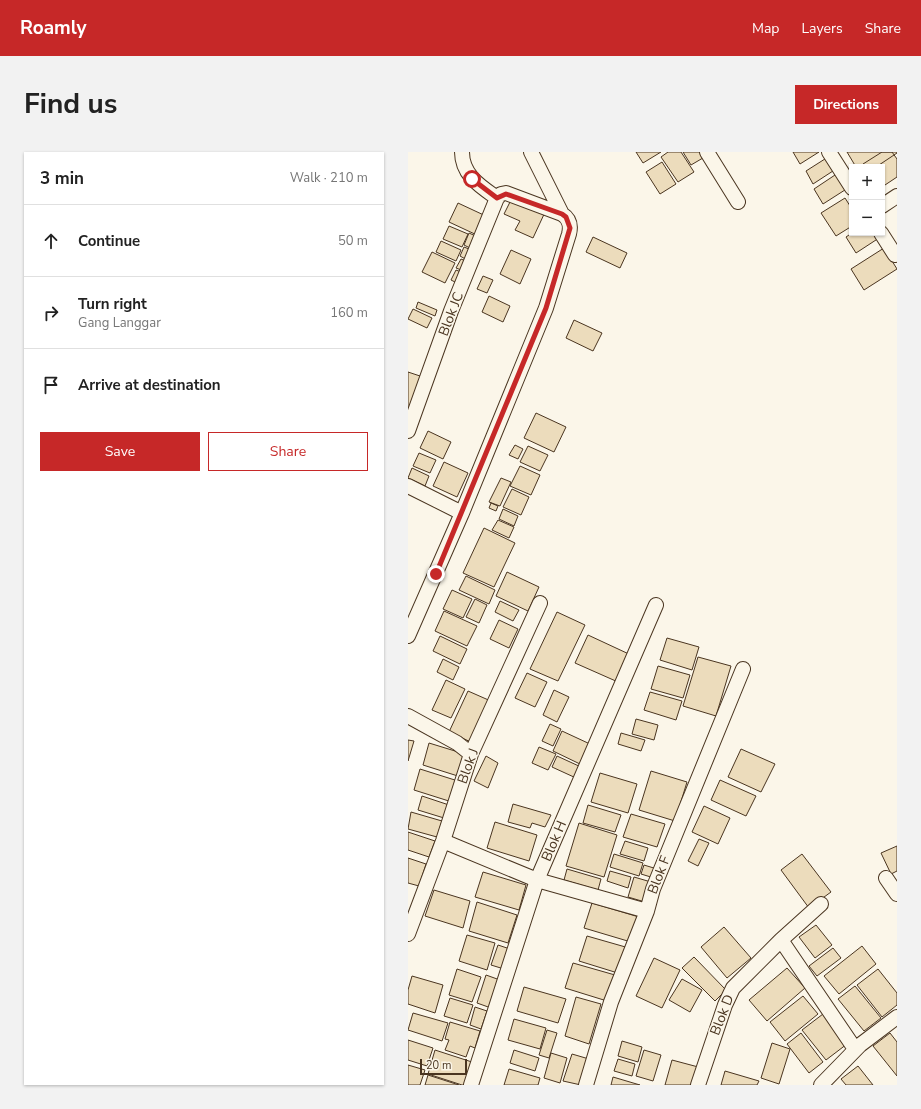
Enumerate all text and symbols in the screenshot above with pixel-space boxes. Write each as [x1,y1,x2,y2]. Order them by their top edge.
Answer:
text: Roamly [20,15,87,41]
text: Map [752,19,779,38]
text: Layers [801,19,843,38]
text: Share [865,19,901,38]
text: Find us [24,85,118,123]
button: Directions [795,85,897,124]
map controls [849,164,885,236]
button: + [849,164,885,200]
text: 3 min [40,167,84,190]
text: Walk · 210 m [290,169,368,187]
route start [463,170,481,188]
button: − [849,200,885,236]
icon: ahead [40,230,62,252]
text: Continue [78,231,140,251]
text: 50 m [338,232,368,250]
street label: Blok JC [434,289,468,339]
text: Turn right [78,294,147,314]
icon: right [40,302,62,324]
text: 160 m [330,304,368,322]
text: Gang Langgar [78,314,161,332]
icon: arrive [40,374,62,396]
text: Arrive at destination [78,375,221,395]
button: Save [40,432,200,471]
button: Share [208,432,368,471]
route end [427,565,445,583]
street label: Blok J [453,746,483,786]
street label: Blok H [537,818,571,864]
street label: Blok F [643,853,675,897]
street label: Blok D [706,992,738,1038]
scale bar [420,1057,467,1076]
text: 20 m [426,1058,451,1073]

